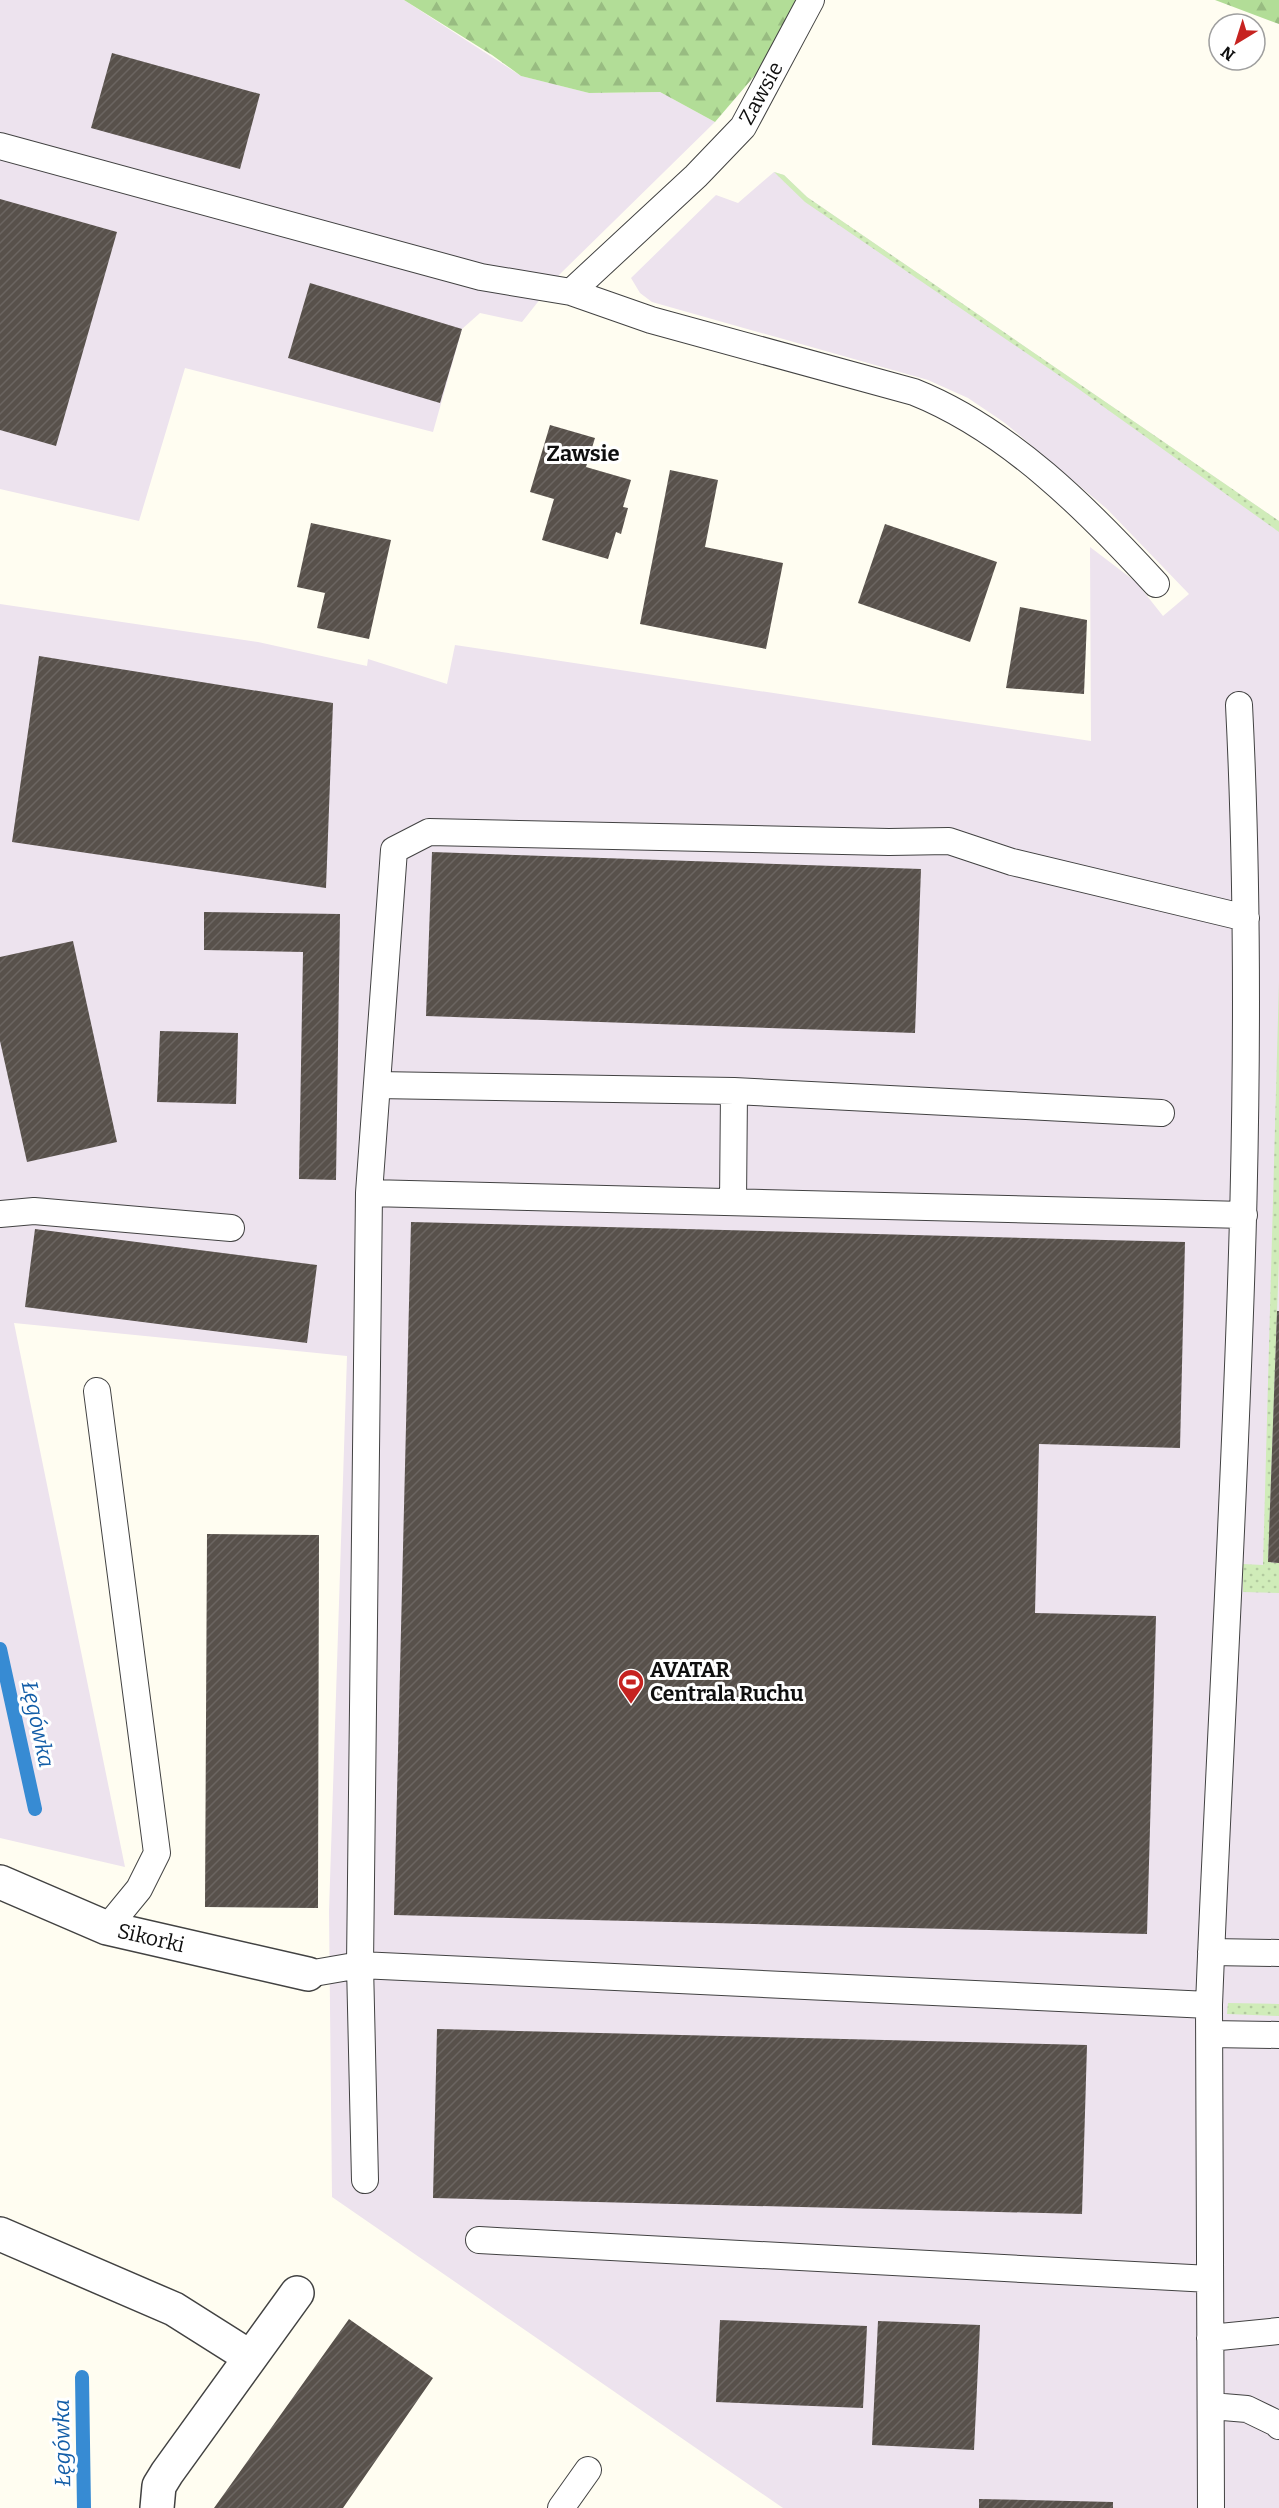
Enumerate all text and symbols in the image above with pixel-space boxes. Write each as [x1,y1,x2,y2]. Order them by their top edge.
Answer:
north arrow [1207,12,1267,72]
text: N [1217,42,1239,65]
street label: Zawsie [733,57,789,129]
district label: Zawsie [546,440,620,467]
place label: AVATAR Centrala Ruchu [650,1657,803,1707]
sports icon: AVATAR Centrala Ruchu [616,1667,646,1705]
water label: Łęgówka [16,1678,60,1770]
street label: Sikorki [115,1918,187,1958]
water label: Łęgówka [48,2399,76,2487]

